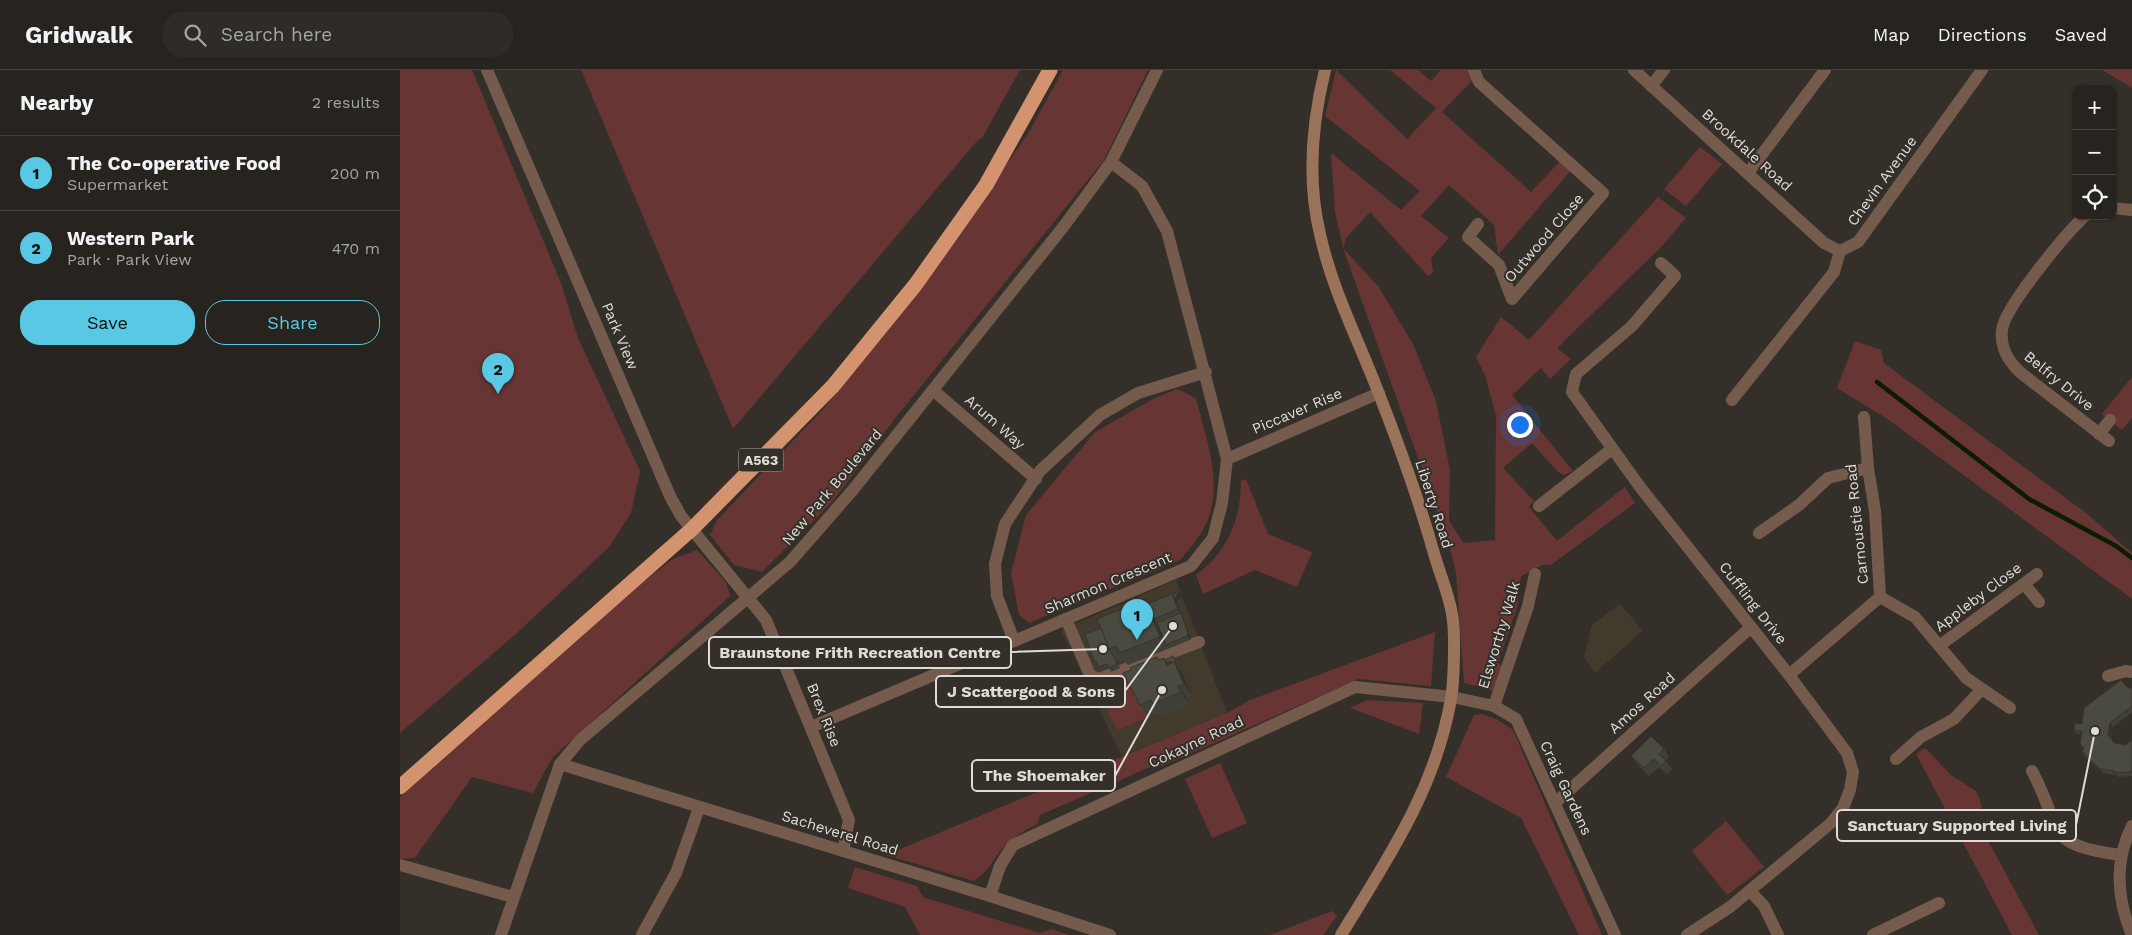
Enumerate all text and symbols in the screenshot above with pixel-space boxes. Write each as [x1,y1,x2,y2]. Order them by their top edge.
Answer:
search box [163,12,513,57]
text: Gridwalk [25,21,133,49]
icon: search [181,21,209,49]
text: Search here [221,23,332,46]
text: Map [1873,24,1910,45]
text: Directions [1938,24,2027,45]
text: Saved [2055,24,2107,45]
map controls [2072,85,2117,220]
button: + [2072,85,2117,130]
text: Nearby [20,90,93,115]
text: 2 results [312,93,380,112]
street label: Brookdale Road [1698,105,1796,195]
button: − [2072,130,2117,175]
street label: Chevin Avenue [1843,133,1921,229]
text: The Co-operative Food [67,152,281,175]
text: 1 [33,164,39,183]
text: 200 m [330,164,380,183]
text: Supermarket [67,175,168,194]
button: locate [2072,175,2117,220]
street label: Outwood Close [1500,190,1588,286]
text: Western Park [67,227,194,250]
text: 2 [31,239,41,258]
text: 470 m [332,239,380,258]
text: Park · Park View [67,250,192,269]
button: Save [20,300,195,345]
button: Share [205,300,380,345]
street label: Park View [598,300,642,373]
street label: Belfry Drive [2020,347,2098,415]
pin: 2 [482,353,514,394]
street label: Piccaver Rise [1249,384,1345,438]
street label: Arum Way [961,391,1029,453]
your location [1507,412,1533,438]
street label: New Park Boulevard [778,425,886,549]
road number: A563 [738,448,784,472]
street label: Liberty Road [1411,457,1457,551]
street label: Carnoustie Road [1842,463,1872,585]
street label: Sharmon Crescent [1042,548,1175,618]
street label: Cuffling Drive [1715,558,1791,648]
street label: Appleby Close [1931,558,2025,636]
street label: Elsworthy Walk [1474,579,1524,691]
pin: 1 [1121,599,1153,640]
callout: Braunstone Frith Recreation Centre [709,637,1011,668]
text: Braunstone Frith Recreation Centre [719,643,1001,662]
street label: Amos Road [1605,669,1679,737]
callout: J Scattergood & Sons [936,676,1125,707]
street label: Brex Rise [803,680,845,750]
text: J Scattergood & Sons [947,682,1116,701]
street label: Cokayne Road [1145,712,1247,772]
street label: Craig Gardens [1536,738,1596,838]
callout: The Shoemaker [972,760,1115,791]
text: The Shoemaker [982,766,1106,785]
street label: Sacheverel Road [780,807,900,859]
callout: Sanctuary Supported Living [1837,810,2076,841]
text: Sanctuary Supported Living [1848,816,2067,835]

